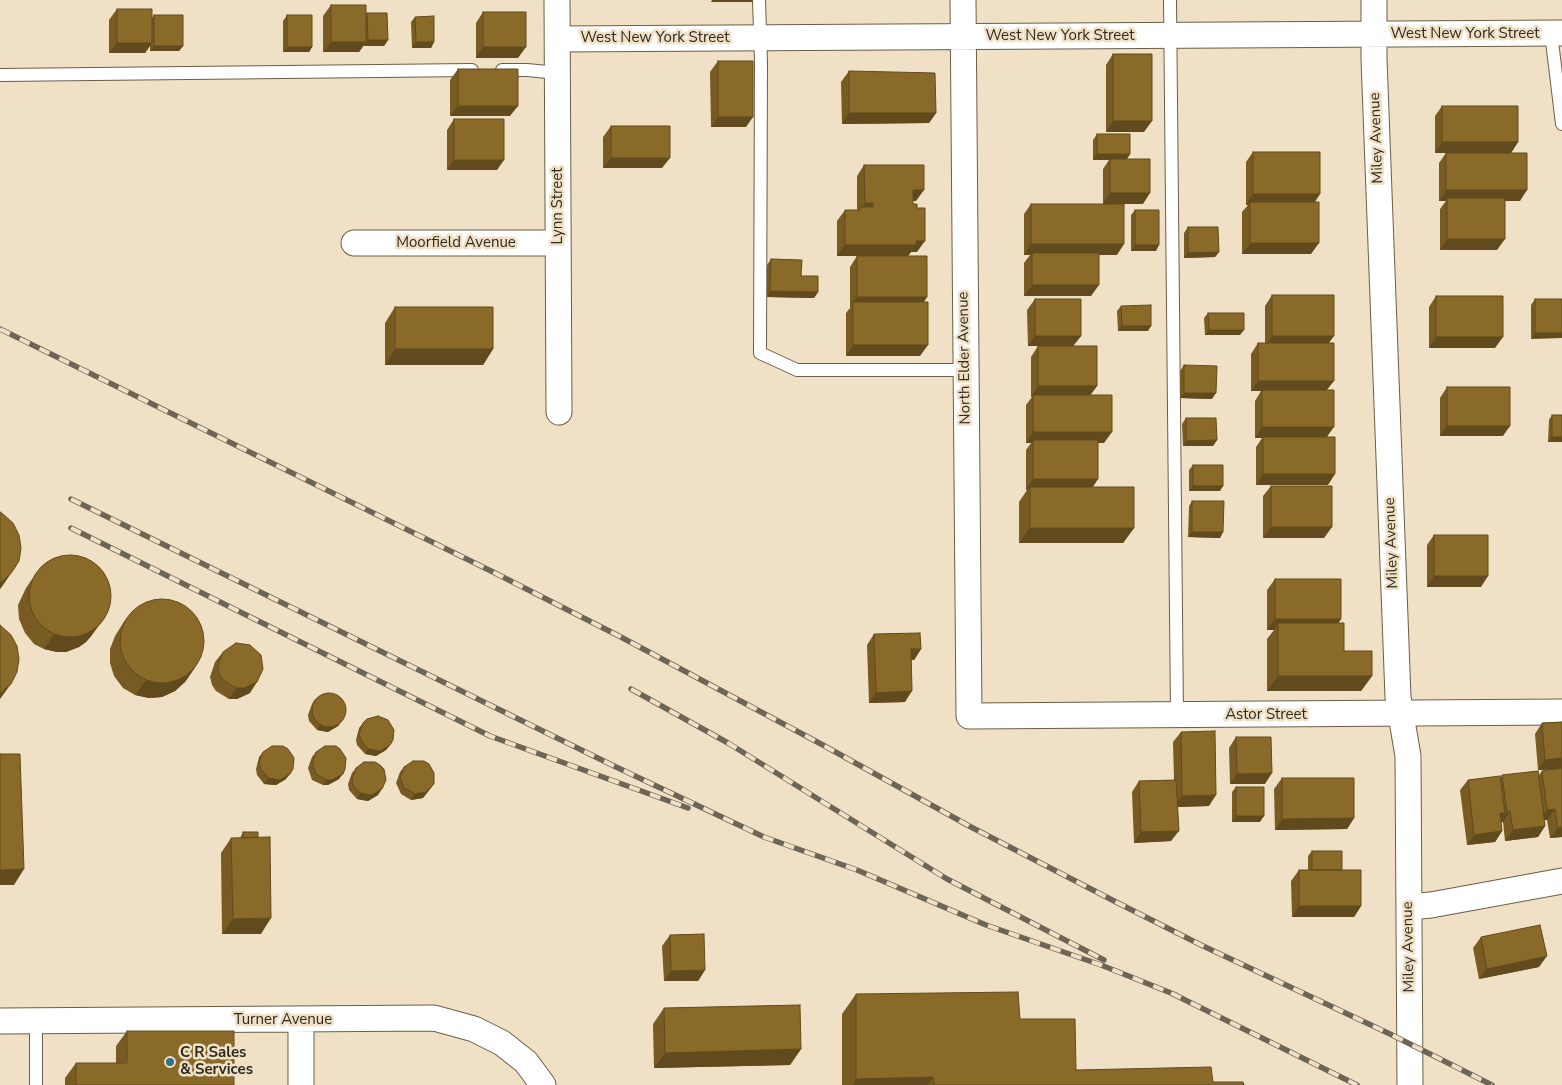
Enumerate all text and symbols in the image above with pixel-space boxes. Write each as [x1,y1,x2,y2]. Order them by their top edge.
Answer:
street label: West New York Street [1390,25,1540,43]
street label: West New York Street [985,27,1135,45]
street label: West New York Street [580,29,730,47]
street label: Miley Avenue [1366,92,1388,184]
street label: Lynn Street [549,167,567,245]
street label: Moorfield Avenue [396,234,516,252]
street label: North Elder Avenue [955,291,975,425]
street label: Miley Avenue [1381,497,1403,589]
street label: Astor Street [1225,706,1307,724]
street label: Miley Avenue [1399,901,1419,993]
street label: Turner Avenue [234,1011,332,1029]
place label: C R Sales & Services [180,1044,253,1079]
marker: C R Sales & Services [164,1056,176,1068]

